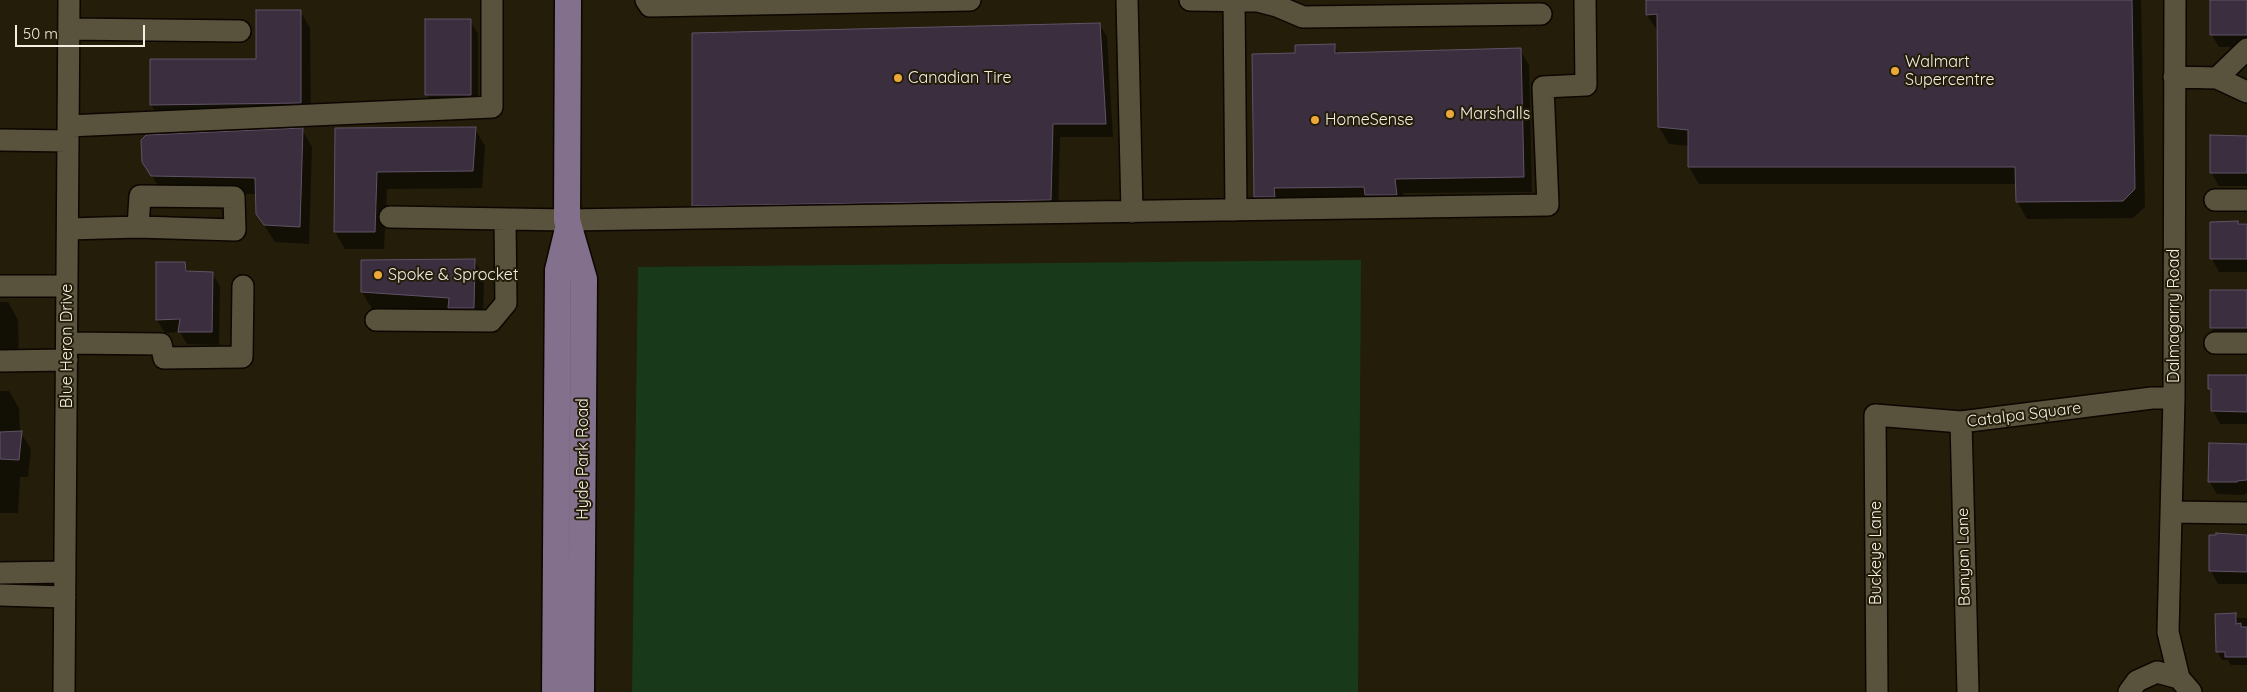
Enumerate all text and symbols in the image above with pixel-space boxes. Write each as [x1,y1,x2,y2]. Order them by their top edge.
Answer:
scale bar [18,15,148,47]
text: 50 m [23,24,58,43]
place label: Walmart Supercentre [1905,52,1994,90]
marker: Walmart Supercentre [1889,65,1901,77]
place label: Canadian Tire [908,68,1011,88]
marker: Canadian Tire [892,72,904,84]
place label: Marshalls [1460,104,1530,124]
marker: Marshalls [1444,108,1456,120]
place label: HomeSense [1325,110,1414,130]
marker: HomeSense [1309,114,1321,126]
street label: Dalmagarry Road [2164,249,2184,383]
place label: Spoke & Sprocket [388,265,518,285]
marker: Spoke & Sprocket [372,269,384,281]
street label: Blue Heron Drive [57,284,77,408]
street label: Hyde Park Road [573,398,593,520]
street label: Catalpa Square [1966,398,2082,432]
street label: Buckeye Lane [1866,501,1886,605]
street label: Banyan Lane [1954,508,1974,606]

